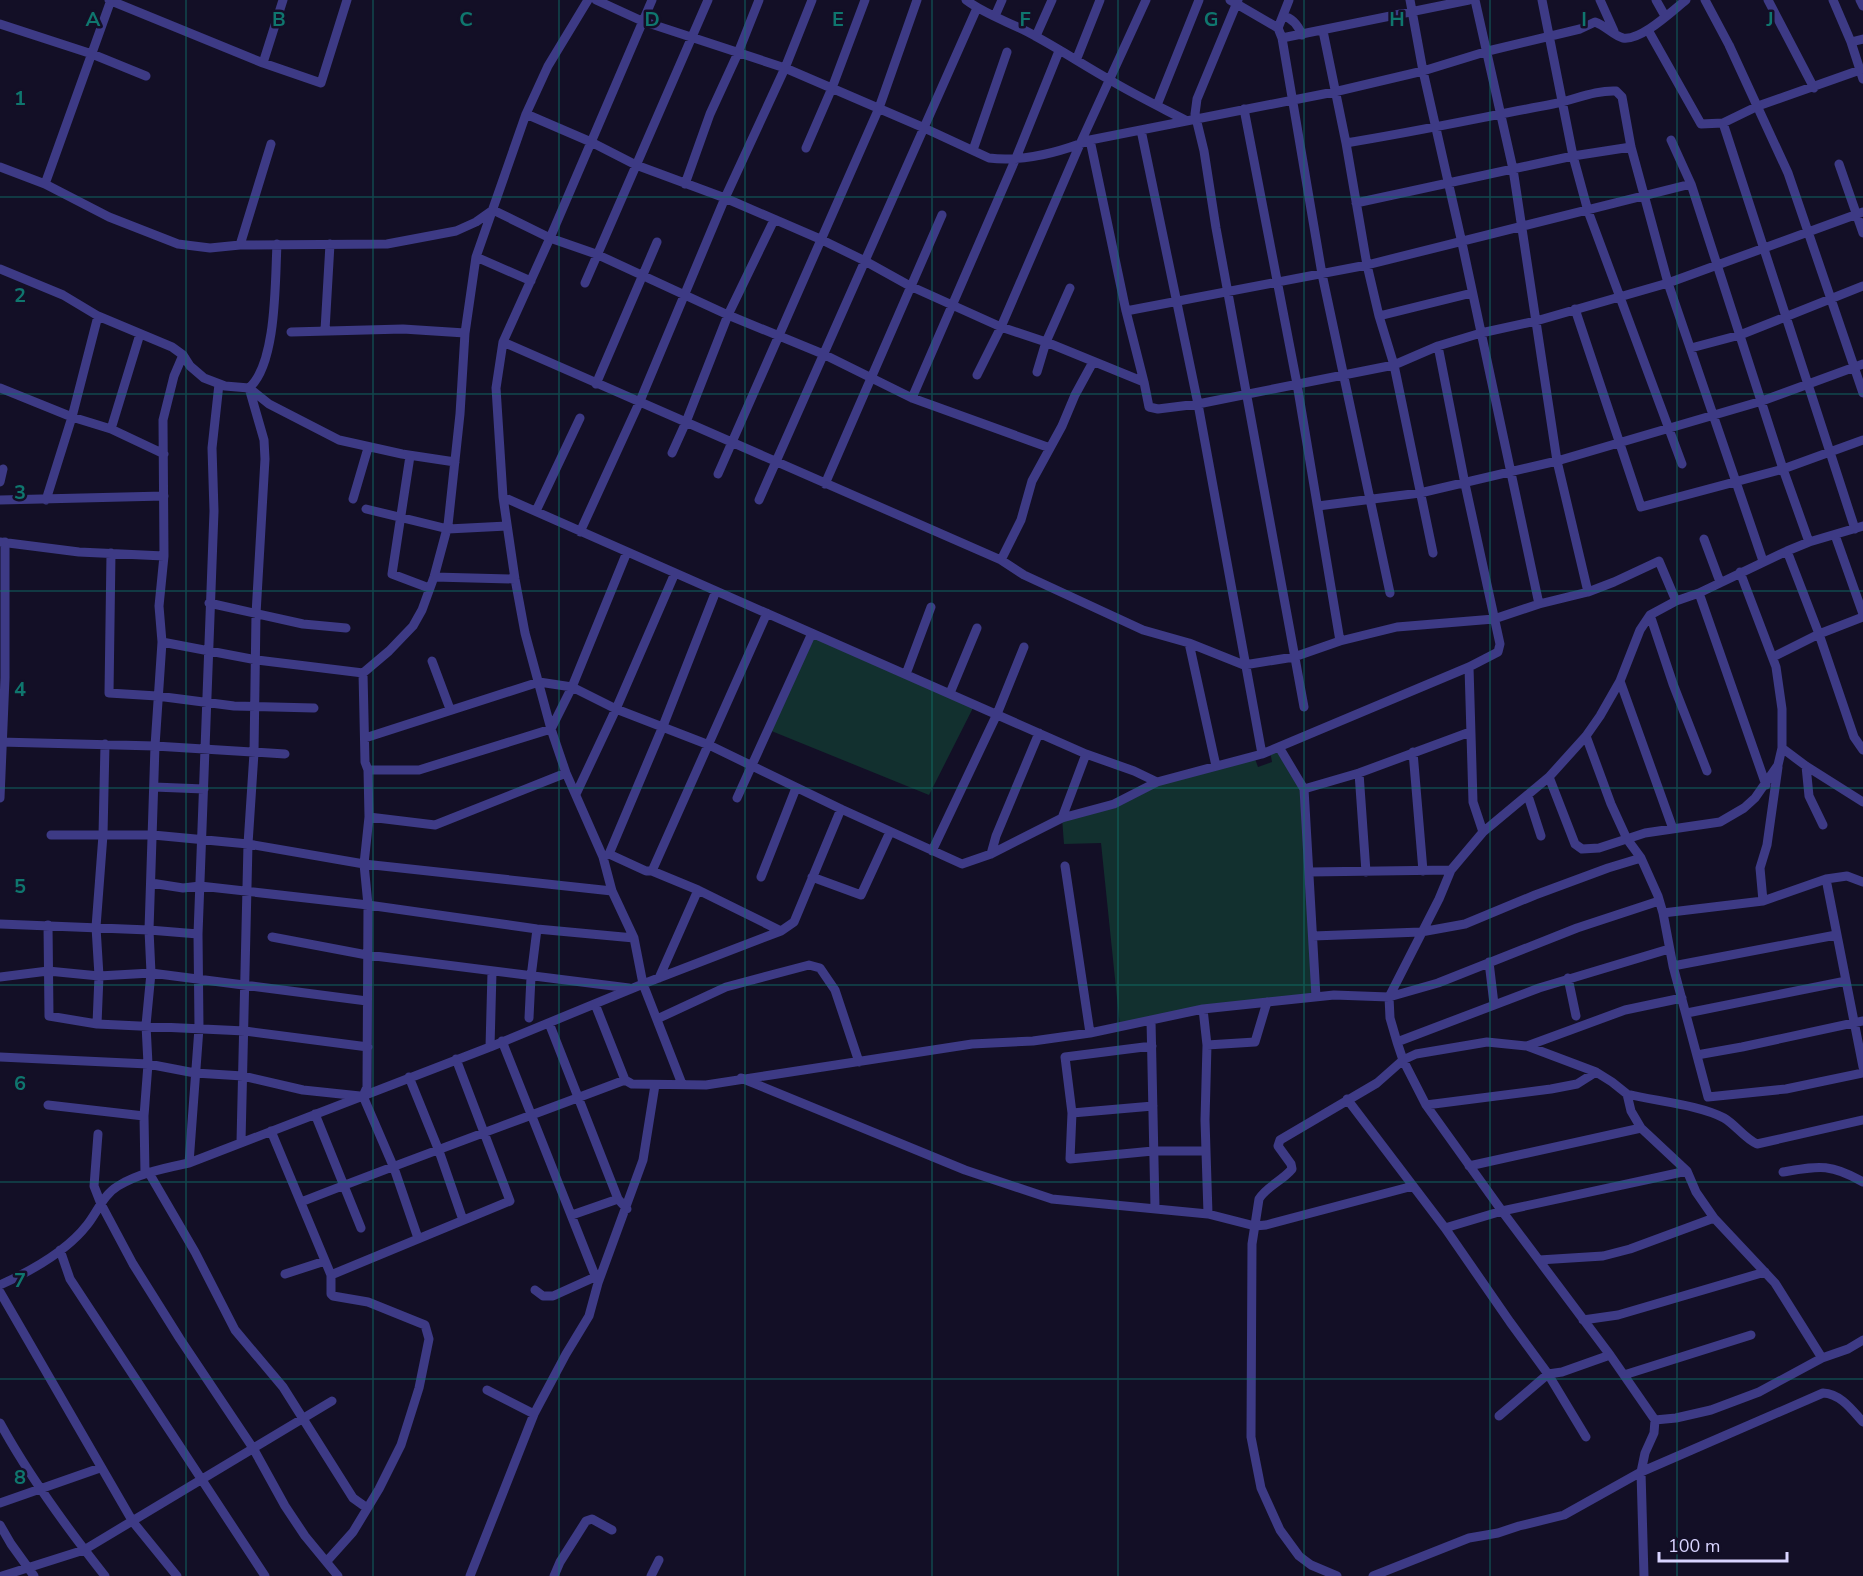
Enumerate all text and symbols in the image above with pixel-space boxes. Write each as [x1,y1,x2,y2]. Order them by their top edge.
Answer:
text: A [86,6,101,33]
text: B [272,6,286,33]
text: C [459,6,473,33]
text: D [644,6,660,33]
text: E [832,6,844,33]
text: F [1019,6,1031,33]
text: G [1204,6,1218,33]
text: H [1389,6,1405,33]
text: I [1581,6,1587,33]
text: J [1765,6,1774,33]
text: 1 [14,85,26,112]
text: 2 [14,282,26,309]
text: 3 [14,479,26,506]
text: 4 [14,676,26,703]
text: 5 [14,873,26,900]
text: 6 [14,1070,26,1097]
text: 7 [14,1267,26,1294]
text: 8 [14,1464,26,1491]
scale bar [1659,1525,1786,1563]
text: 100 m [1668,1534,1720,1558]

